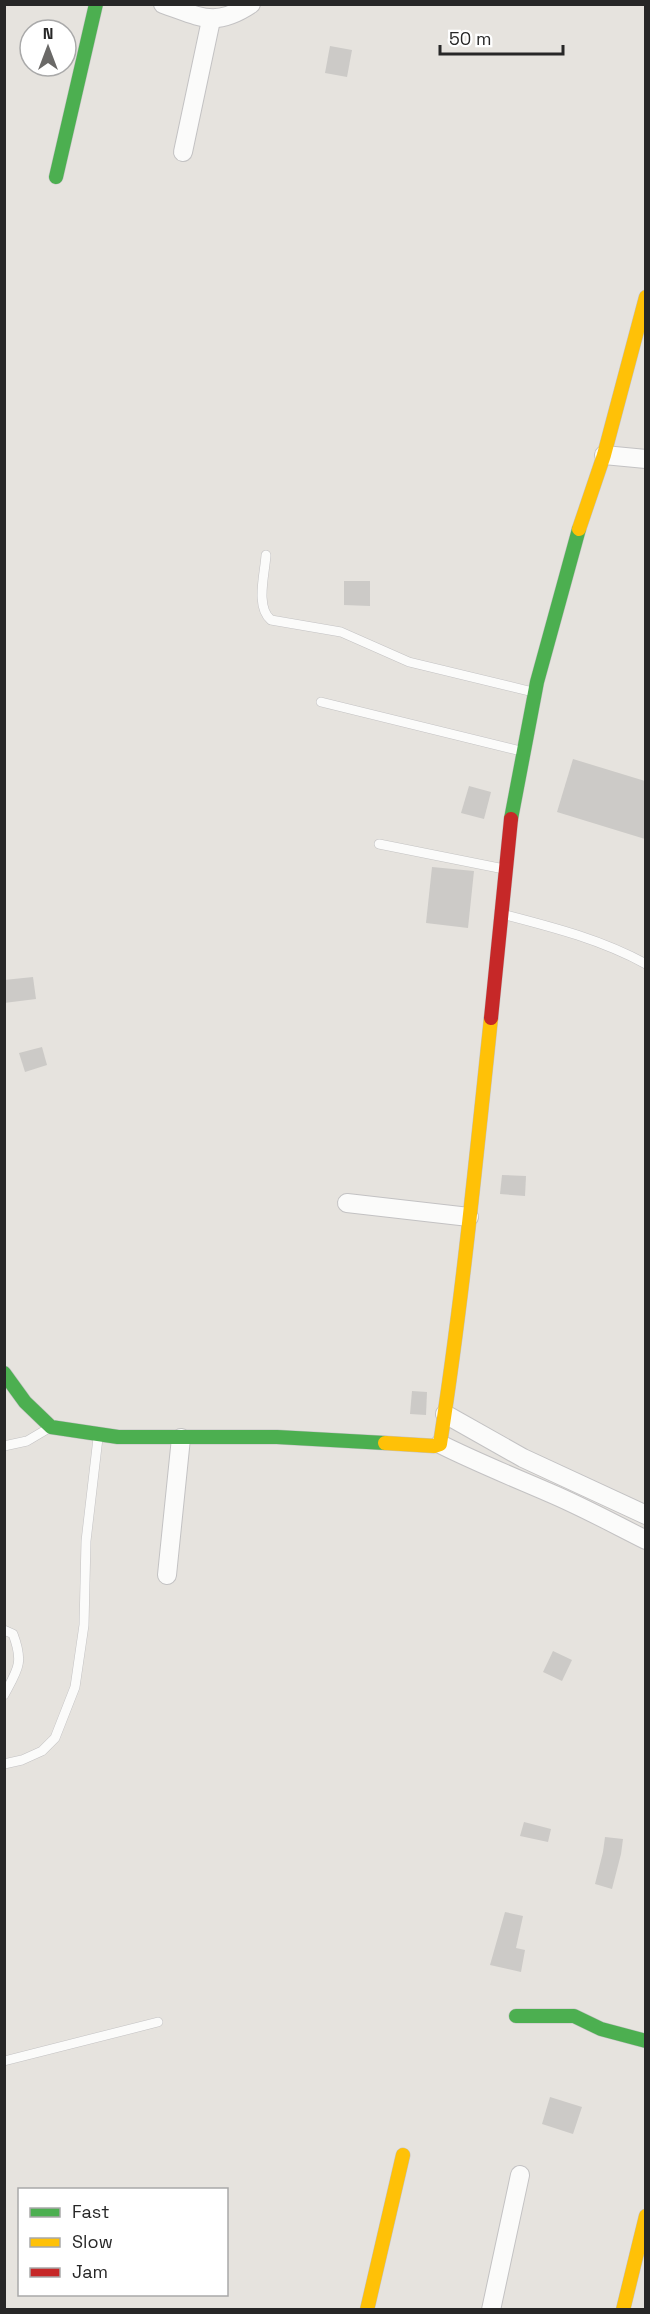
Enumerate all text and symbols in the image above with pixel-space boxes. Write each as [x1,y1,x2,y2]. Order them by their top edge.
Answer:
north arrow [18,18,78,78]
scale bar [440,18,563,56]
text: N [43,23,53,44]
text: 50 m [449,27,491,50]
legend [18,2188,228,2296]
text: Fast [72,2200,109,2223]
text: Slow [72,2230,113,2253]
text: Jam [72,2260,108,2283]

